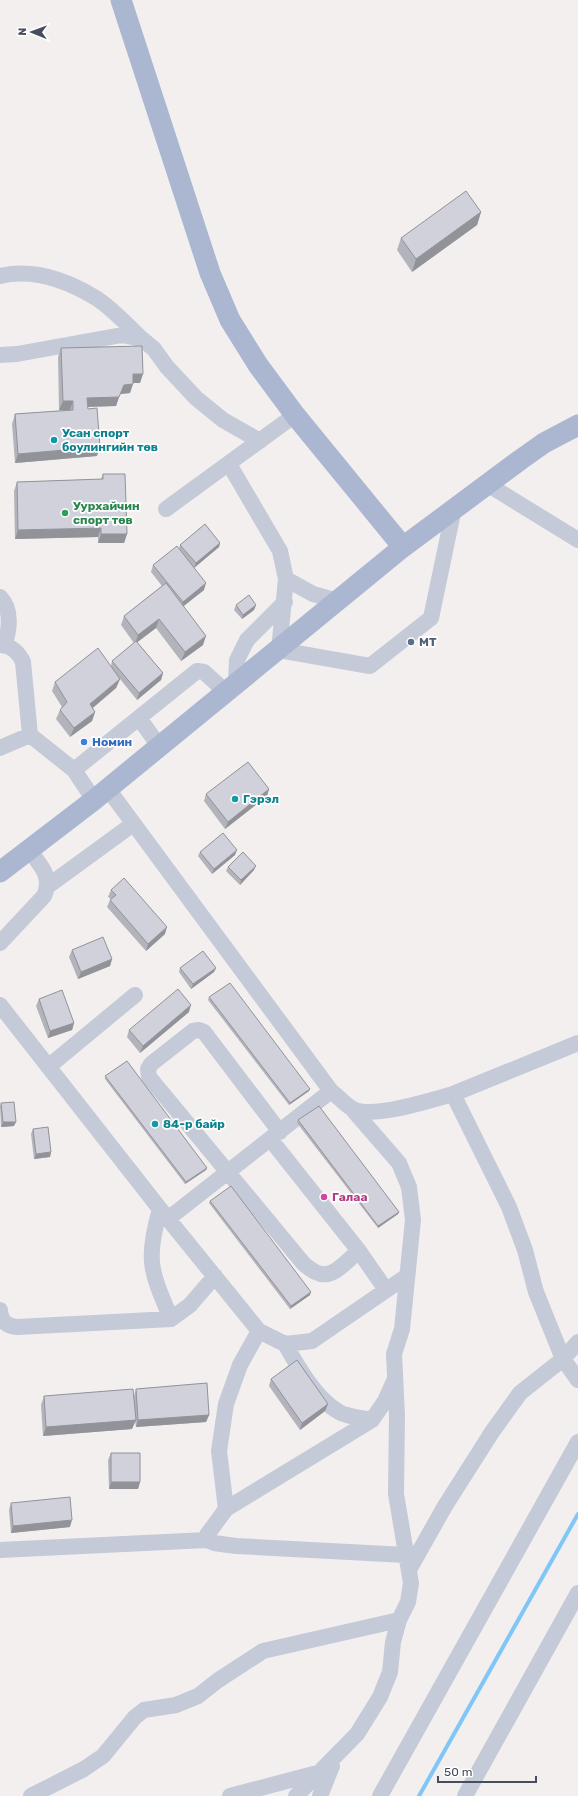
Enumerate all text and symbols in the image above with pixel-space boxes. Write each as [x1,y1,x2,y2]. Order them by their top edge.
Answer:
north arrow [12,12,52,52]
text: N [16,28,29,36]
place label: Усан спорт боулингийн төв [62,426,158,454]
marker: Усан спорт боулингийн төв [49,435,59,445]
place label: Уурхайчин спорт төв [73,499,140,527]
marker: Уурхайчин спорт төв [60,508,70,518]
place label: МТ [419,635,437,649]
marker: МТ [406,637,416,647]
place label: Номин [92,735,132,749]
marker: Номин [79,737,89,747]
place label: Гэрэл [243,792,279,806]
marker: Гэрэл [230,794,240,804]
place label: 84-р байр [163,1117,225,1131]
marker: 84-р байр [150,1119,160,1129]
place label: Галаа [332,1190,368,1204]
marker: Галаа [319,1192,329,1202]
scale bar [438,1758,536,1784]
text: 50 m [444,1765,472,1779]

